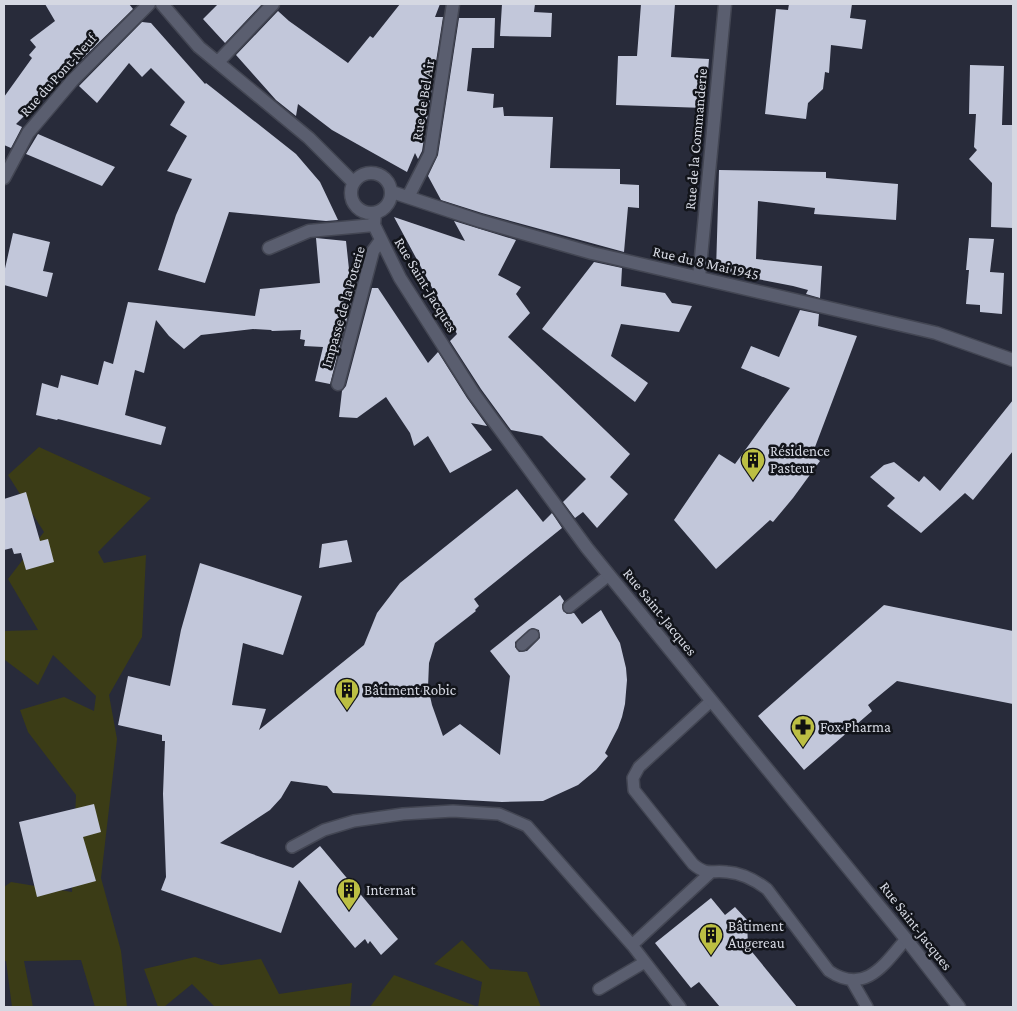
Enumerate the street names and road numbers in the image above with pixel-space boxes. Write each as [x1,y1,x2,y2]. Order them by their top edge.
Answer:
street label: Rue du Pont-Neuf [17,29,100,120]
street label: Rue de Bel Air [409,58,437,142]
street label: Rue de la Commanderie [682,67,710,211]
street label: Rue Saint-Jacques [391,235,461,336]
street label: Rue du 8 Mai 1945 [651,243,761,283]
street label: Impasse de la Poterie [318,244,369,370]
street label: Rue Saint-Jacques [619,565,700,659]
street label: Rue Saint-Jacques [876,879,955,974]

